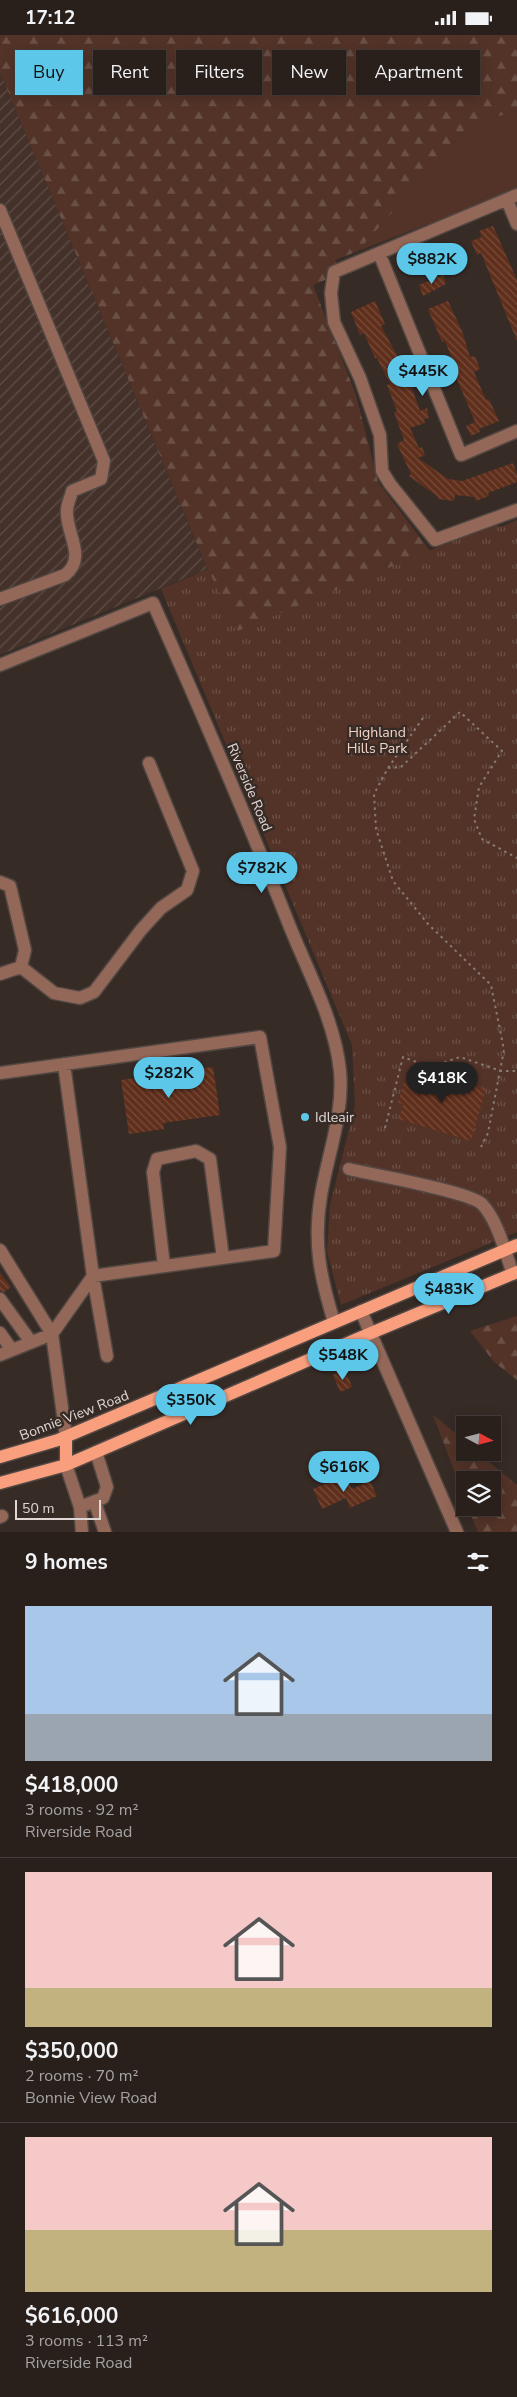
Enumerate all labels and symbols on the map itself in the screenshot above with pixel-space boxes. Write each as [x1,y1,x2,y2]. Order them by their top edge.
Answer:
pin: $882K [397,243,467,285]
pin: $445K [388,355,458,397]
park label: Highland Hills Park [347,723,408,758]
street label: Riverside Road [222,740,277,834]
pin: $782K [227,851,297,894]
pin: $282K [134,1057,204,1099]
pin: $418K [407,1061,477,1104]
place label: Idleair [315,1108,354,1127]
marker: Idleair [299,1111,311,1123]
pin: $483K [414,1273,484,1315]
pin: $548K [308,1339,378,1381]
pin: $350K [156,1383,226,1426]
street label: Bonnie View Road [17,1386,132,1445]
north arrow [456,1416,501,1461]
pin: $616K [309,1451,379,1493]
scale bar [15,1497,101,1520]

